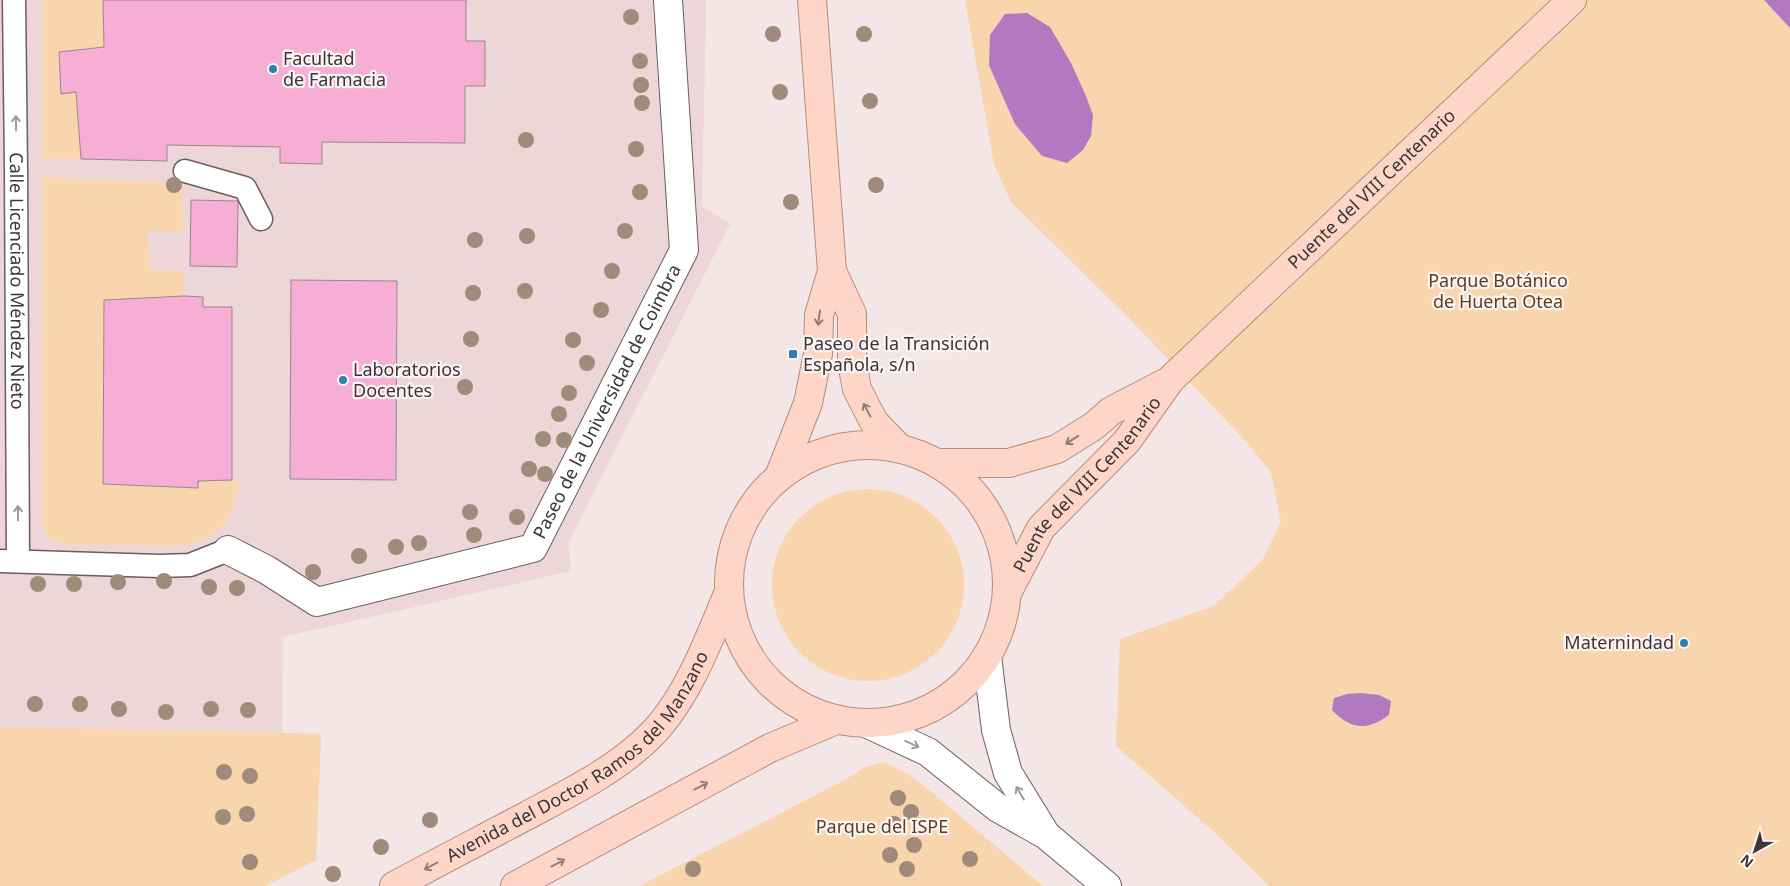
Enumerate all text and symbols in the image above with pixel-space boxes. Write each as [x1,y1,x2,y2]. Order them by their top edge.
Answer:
place label: Facultad de Farmacia [283,46,386,91]
marker: Facultad de Farmacia [267,63,279,75]
street label: Puente del VIII Centenario [1282,103,1460,274]
one-way arrow [11,115,21,131]
street label: Calle Licenciado Méndez Nieto [5,152,30,410]
street label: Paseo de la Universidad de Coimbra [527,260,686,542]
park label: Parque Botánico de Huerta Otea [1428,268,1568,313]
one-way arrow [814,310,824,326]
place label: Paseo de la Transición Española, s/n [803,331,990,376]
marker: Paseo de la Transición Española, s/n [787,348,799,360]
place label: Laboratorios Docentes [353,357,461,402]
marker: Laboratorios Docentes [337,374,349,386]
street label: Puente del VIII Centenario [1007,391,1166,576]
one-way arrow [862,402,872,417]
one-way arrow [1065,435,1079,445]
one-way arrow [13,505,23,521]
place label: Maternindad [1564,630,1674,654]
marker: Maternindad [1678,637,1690,649]
street label: Avenida del Doctor Ramos del Manzano [442,647,713,867]
one-way arrow [904,740,919,750]
one-way arrow [693,780,708,790]
one-way arrow [1015,786,1025,800]
park label: Parque del ISPE [816,814,948,838]
north arrow [1730,826,1780,876]
text: N [1736,851,1757,872]
one-way arrow [550,858,565,867]
one-way arrow [424,861,439,871]

